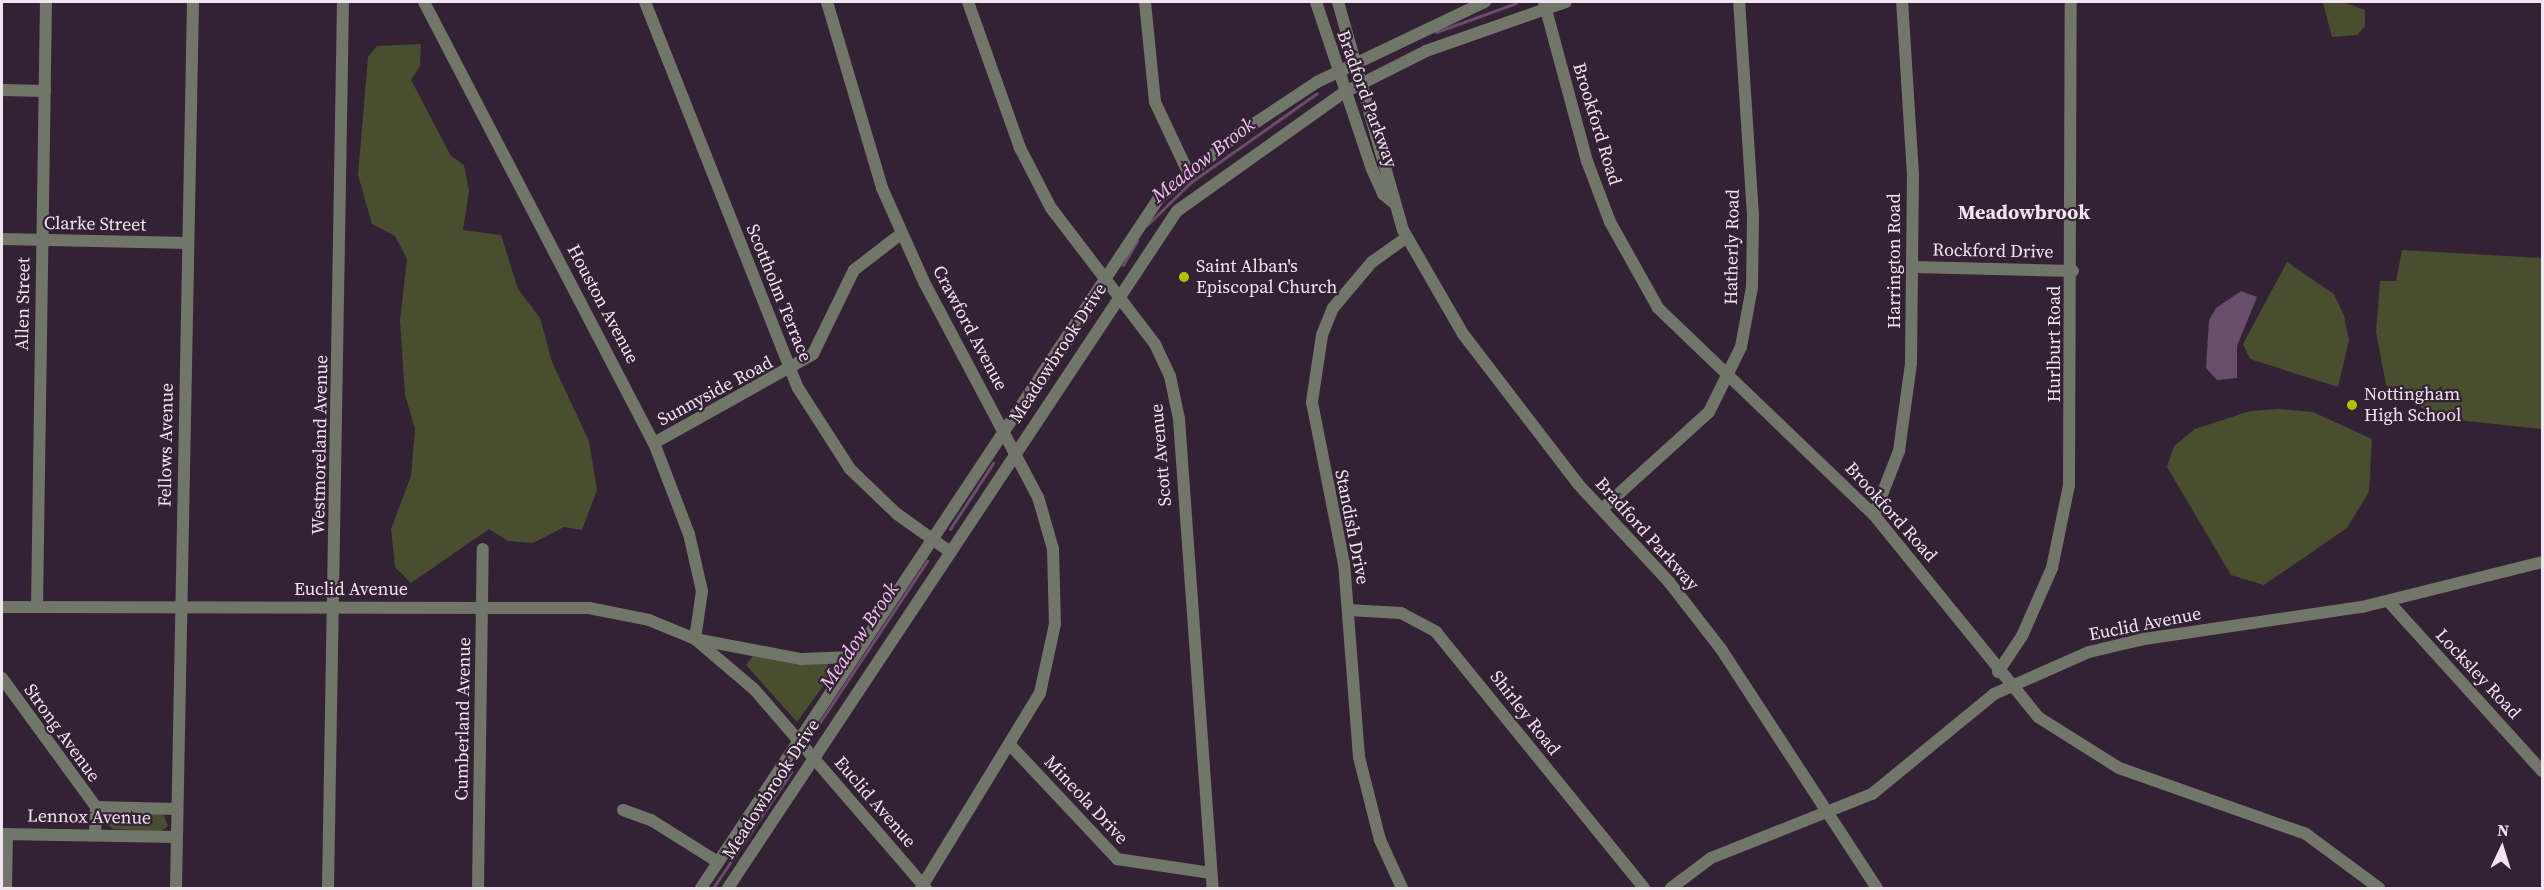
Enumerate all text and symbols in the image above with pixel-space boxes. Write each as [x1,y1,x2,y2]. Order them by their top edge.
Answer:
street label: Bradford Parkway [1332,27,1402,171]
street label: Brookford Road [1568,60,1626,188]
water label: Meadow Brook [1147,112,1259,208]
street label: Hatherly Road [1720,189,1744,305]
street label: Harrington Road [1883,193,1905,329]
district label: Meadowbrook [1958,200,2090,224]
street label: Clarke Street [44,212,146,236]
street label: Scottholm Terrace [741,221,817,365]
street label: Rockford Drive [1932,239,2054,263]
street label: Houston Avenue [563,241,643,367]
place label: Saint Alban's Episcopal Church [1196,256,1337,298]
street label: Allen Street [11,257,35,351]
street label: Crawford Avenue [928,262,1012,394]
marker: Saint Alban's Episcopal Church [1177,270,1191,284]
street label: Meadowbrook Drive [1005,279,1111,427]
street label: Hurlburt Road [2043,286,2065,402]
street label: Sunnyside Road [654,352,776,430]
street label: Westmoreland Avenue [308,355,332,535]
street label: Fellows Avenue [154,383,178,507]
place label: Nottingham High School [2364,384,2461,426]
marker: Nottingham High School [2345,398,2359,412]
street label: Scott Avenue [1146,403,1176,507]
street label: Brookford Road [1841,458,1941,566]
street label: Standish Drive [1330,468,1374,586]
street label: Bradford Parkway [1591,473,1703,595]
street label: Euclid Avenue [294,578,408,600]
water label: Meadow Brook [814,578,904,694]
street label: Euclid Avenue [2087,603,2203,645]
street label: Locksley Road [2431,625,2525,723]
street label: Cumberland Avenue [451,637,475,801]
street label: Shirley Road [1485,666,1565,760]
street label: Strong Avenue [19,680,105,786]
street label: Meadowbrook Drive [718,715,824,863]
street label: Mineola Drive [1039,751,1133,849]
street label: Euclid Avenue [830,752,920,852]
street label: Lennox Avenue [27,805,151,829]
north arrow [2472,818,2532,878]
text: N [2497,819,2510,841]

